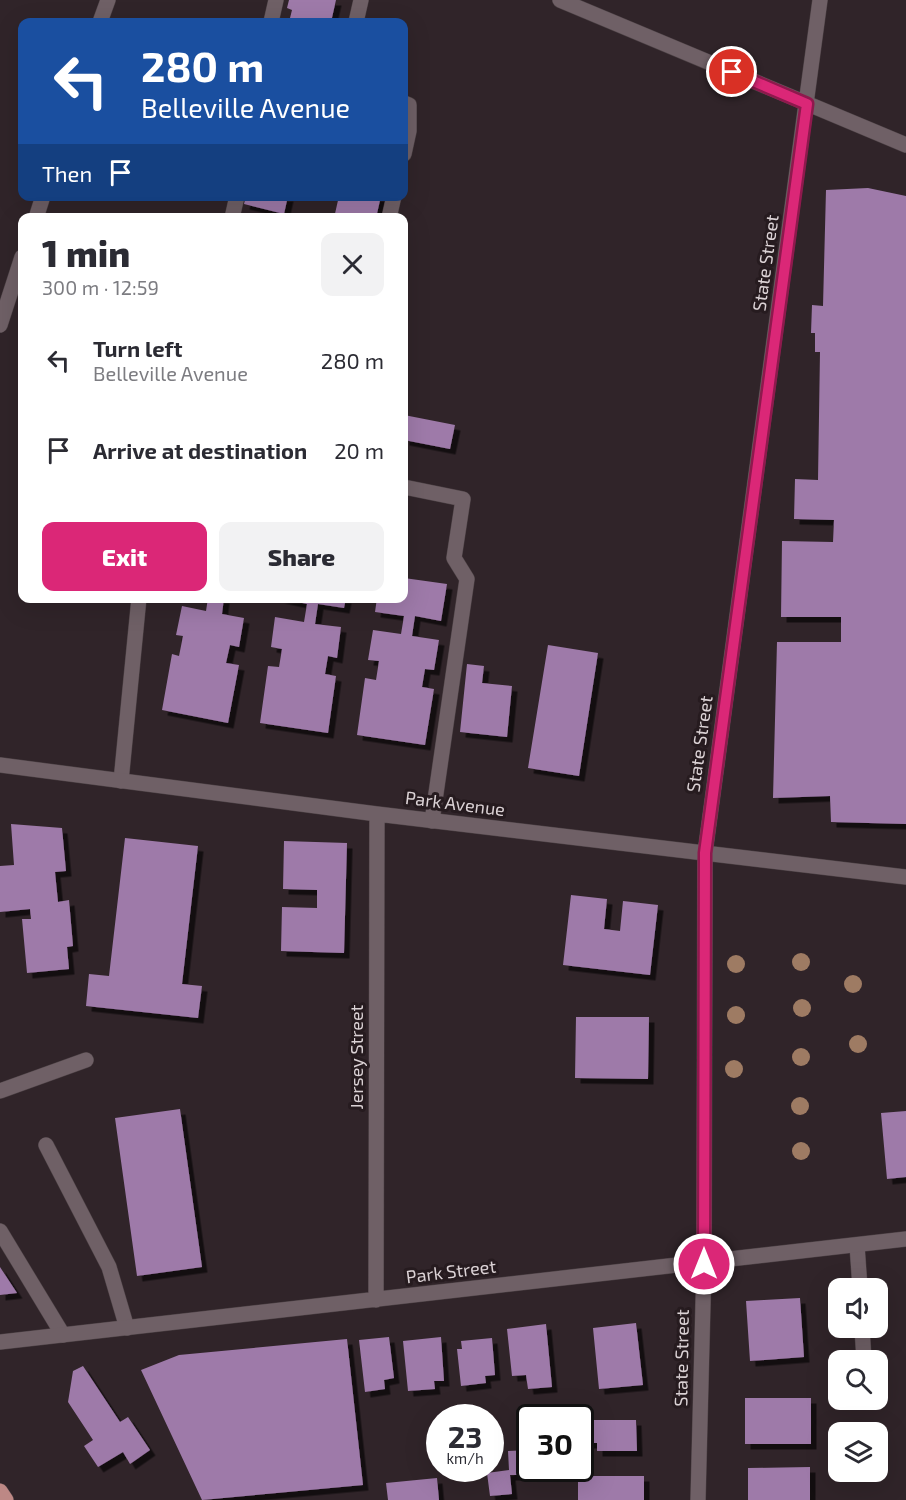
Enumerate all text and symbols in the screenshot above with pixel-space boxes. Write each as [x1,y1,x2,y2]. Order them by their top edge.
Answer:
text: 280 m [141,40,264,90]
icon: left [42,42,120,120]
pin [706,46,757,97]
icon: arrive [715,55,748,88]
text: Belleville Avenue [141,91,350,123]
icon: arrive [104,156,137,189]
text: Then [42,160,92,186]
street label: State Street [747,213,783,313]
text: 1 min [42,231,130,274]
button: close [321,233,384,296]
text: 300 m · 12:59 [42,275,159,299]
text: Turn left [93,335,182,361]
icon: left [42,344,75,377]
text: 280 m [321,347,384,373]
text: Belleville Avenue [93,361,248,385]
icon: arrive [42,434,75,467]
text: Arrive at destination [93,437,307,463]
text: 20 m [334,437,384,463]
button: Exit [42,522,207,591]
button: Share [219,522,384,591]
street label: State Street [681,694,717,794]
street label: Park Avenue [404,786,506,820]
street label: Jersey Street [345,1004,367,1109]
position arrow [672,1232,736,1296]
street label: Park Street [405,1255,497,1287]
map controls [828,1278,888,1482]
button: sound [828,1278,888,1338]
street label: State Street [669,1309,693,1407]
button: search [828,1350,888,1410]
speed limit sign: 30 [516,1404,594,1482]
text: 23 [448,1418,482,1454]
button: layers [828,1422,888,1482]
text: km/h [446,1449,484,1467]

